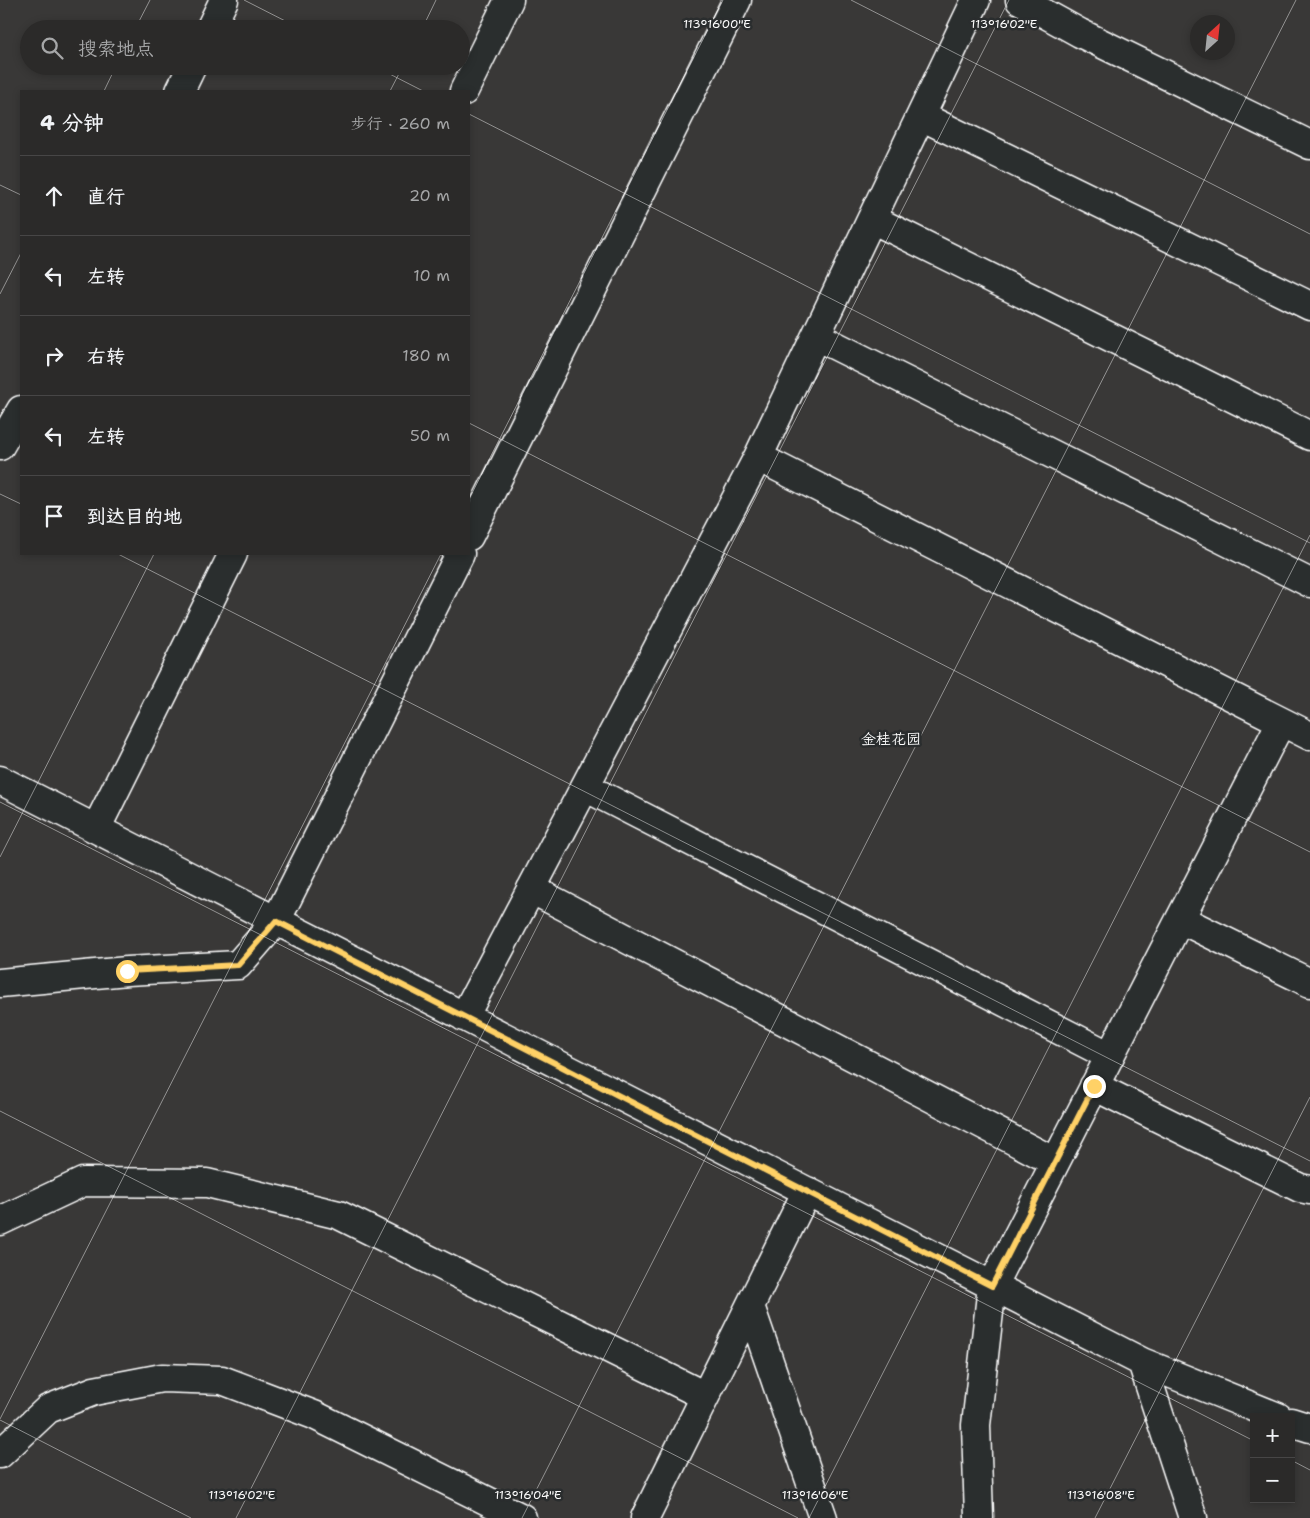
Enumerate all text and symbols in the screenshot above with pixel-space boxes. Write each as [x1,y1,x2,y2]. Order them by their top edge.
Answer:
north arrow [1190,15,1235,60]
text: 113°16'00"E [683,16,751,32]
text: 113°16'02"E [971,16,1037,32]
search box [20,20,470,75]
icon: search [38,34,66,62]
text: 搜索地点 [78,36,154,61]
text: 4 分钟 [40,109,104,137]
text: 步行 · 260 m [351,113,450,134]
icon: ahead [40,182,68,210]
text: 直行 [87,184,125,209]
text: 20 m [409,185,450,206]
icon: left [40,262,68,290]
text: 左转 [87,264,125,289]
text: 10 m [413,265,450,286]
icon: right [40,342,68,370]
text: 右转 [87,344,125,369]
text: 180 m [402,345,450,366]
icon: left [40,422,68,450]
text: 左转 [87,424,125,449]
text: 50 m [410,425,450,446]
icon: arrive [40,502,68,530]
text: 到达目的地 [87,504,182,529]
district label: 金桂花园 [861,729,921,749]
route start [116,960,139,983]
route end [1083,1075,1106,1098]
map controls [1250,1413,1295,1503]
button: + [1250,1413,1295,1458]
button: − [1250,1458,1295,1503]
text: 113°16'02"E [209,1487,275,1503]
text: 113°16'04"E [494,1487,562,1503]
text: 113°16'06"E [782,1487,848,1503]
text: 113°16'08"E [1067,1487,1135,1503]

